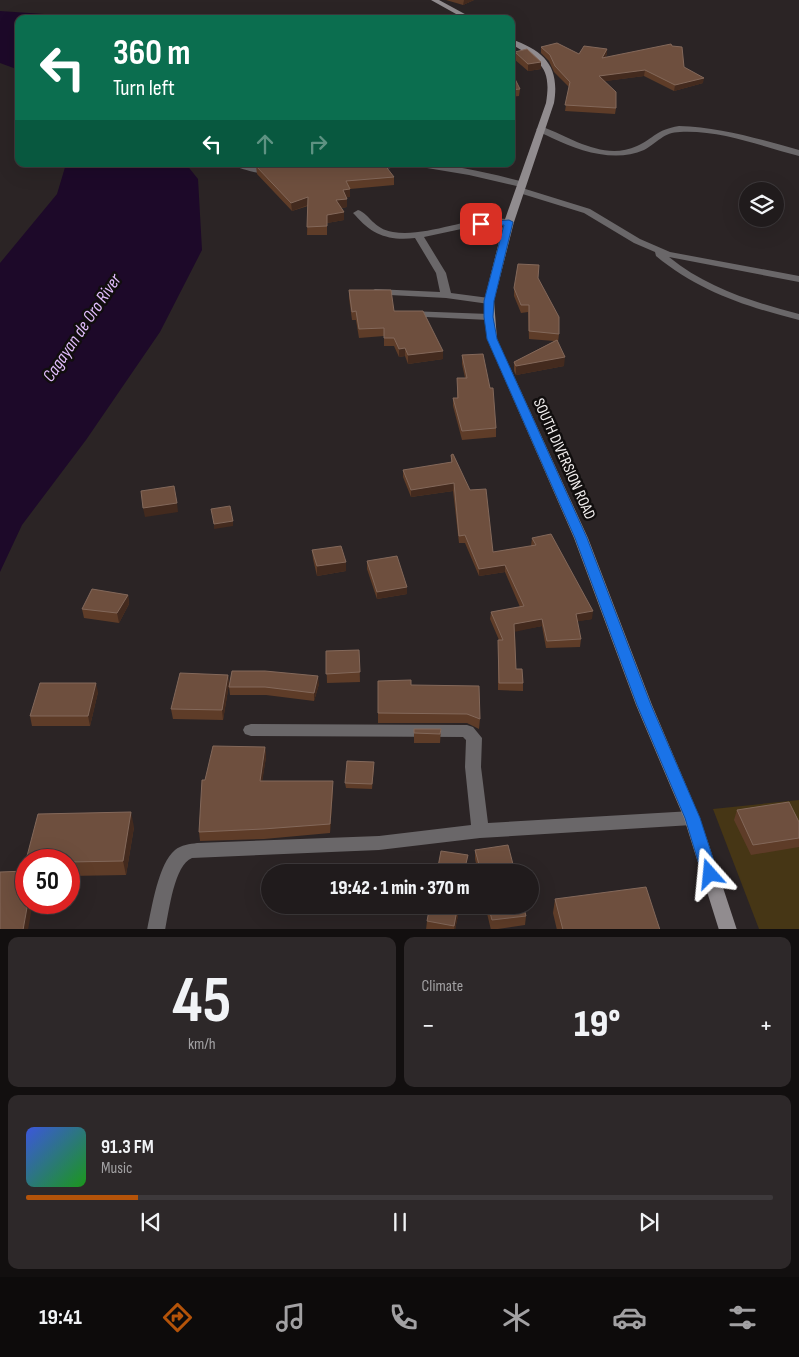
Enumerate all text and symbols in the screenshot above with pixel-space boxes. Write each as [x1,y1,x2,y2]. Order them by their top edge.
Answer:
text: 360 m [113,32,190,75]
icon: left [30,35,95,100]
text: Turn left [113,75,175,102]
icon: left [198,130,226,158]
icon: ahead [251,130,279,158]
icon: right [304,130,332,158]
map controls [739,182,784,227]
button: layers [739,182,784,227]
pin [460,203,502,245]
icon: arrive [467,210,495,238]
water label: Cagayan de Oro River [38,269,126,386]
street label: SOUTH DIVERSION ROAD [529,395,599,523]
position arrow [683,847,735,899]
speed limit sign: 50 [15,849,80,914]
text: 19:42 · 1 min · 370 m [330,877,470,900]
text: 45 [172,963,231,1041]
text: Climate [422,977,463,996]
text: 19° [574,1002,620,1047]
text: − [422,1009,435,1042]
text: + [759,1009,773,1042]
text: km/h [188,1035,216,1054]
text: 91.3 FM [101,1136,154,1159]
text: Music [101,1159,132,1178]
icon: previous [137,1208,165,1236]
icon: pause [386,1208,414,1236]
icon: next [635,1208,663,1236]
icon: directions [160,1300,195,1335]
icon: music [273,1300,308,1335]
icon: phone [386,1300,421,1335]
icon: climate [499,1300,534,1335]
icon: car [612,1300,647,1335]
icon: filters [725,1300,760,1335]
text: 19:41 [39,1304,82,1331]

